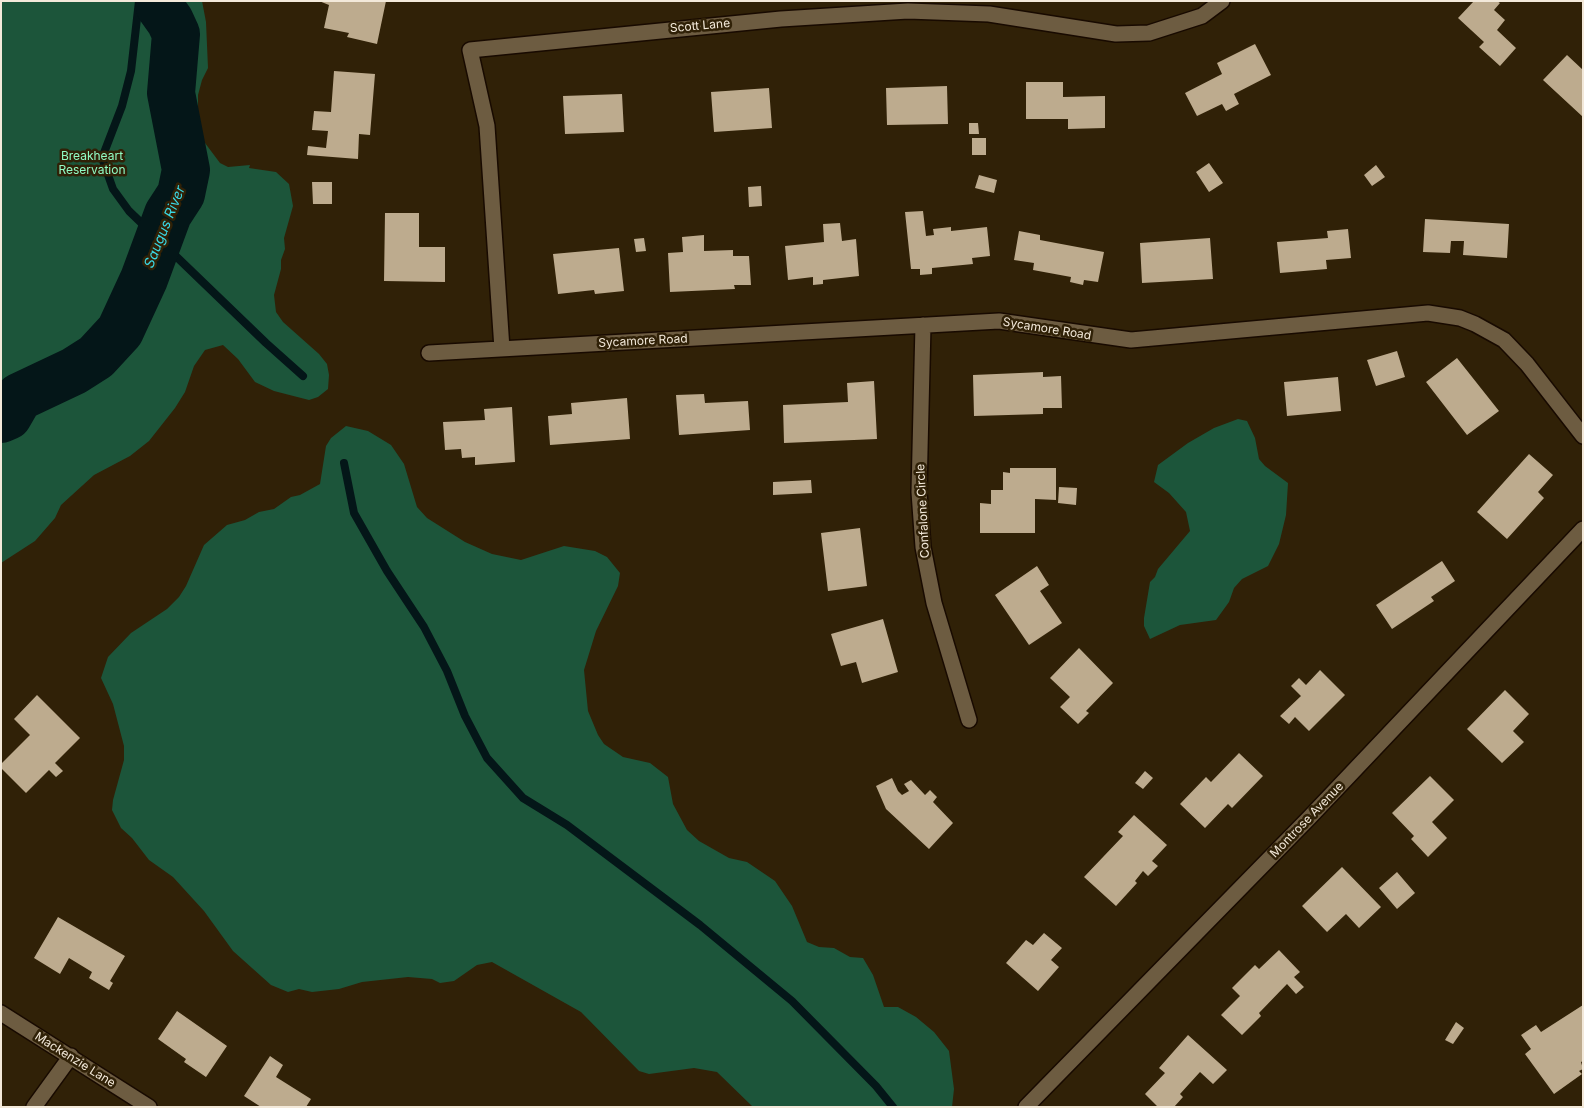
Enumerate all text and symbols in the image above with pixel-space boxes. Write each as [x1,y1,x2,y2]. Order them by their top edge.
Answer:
street label: Scott Lane [669,16,731,36]
park label: Breakheart Reservation [58,149,126,177]
water label: Saugus River [141,183,189,271]
street label: Sycamore Road [1002,315,1092,343]
street label: Sycamore Road [598,331,688,351]
street label: Confalone Circle [913,464,933,558]
street label: Montrose Avenue [1267,779,1347,861]
street label: Mackenzie Lane [32,1029,118,1091]

